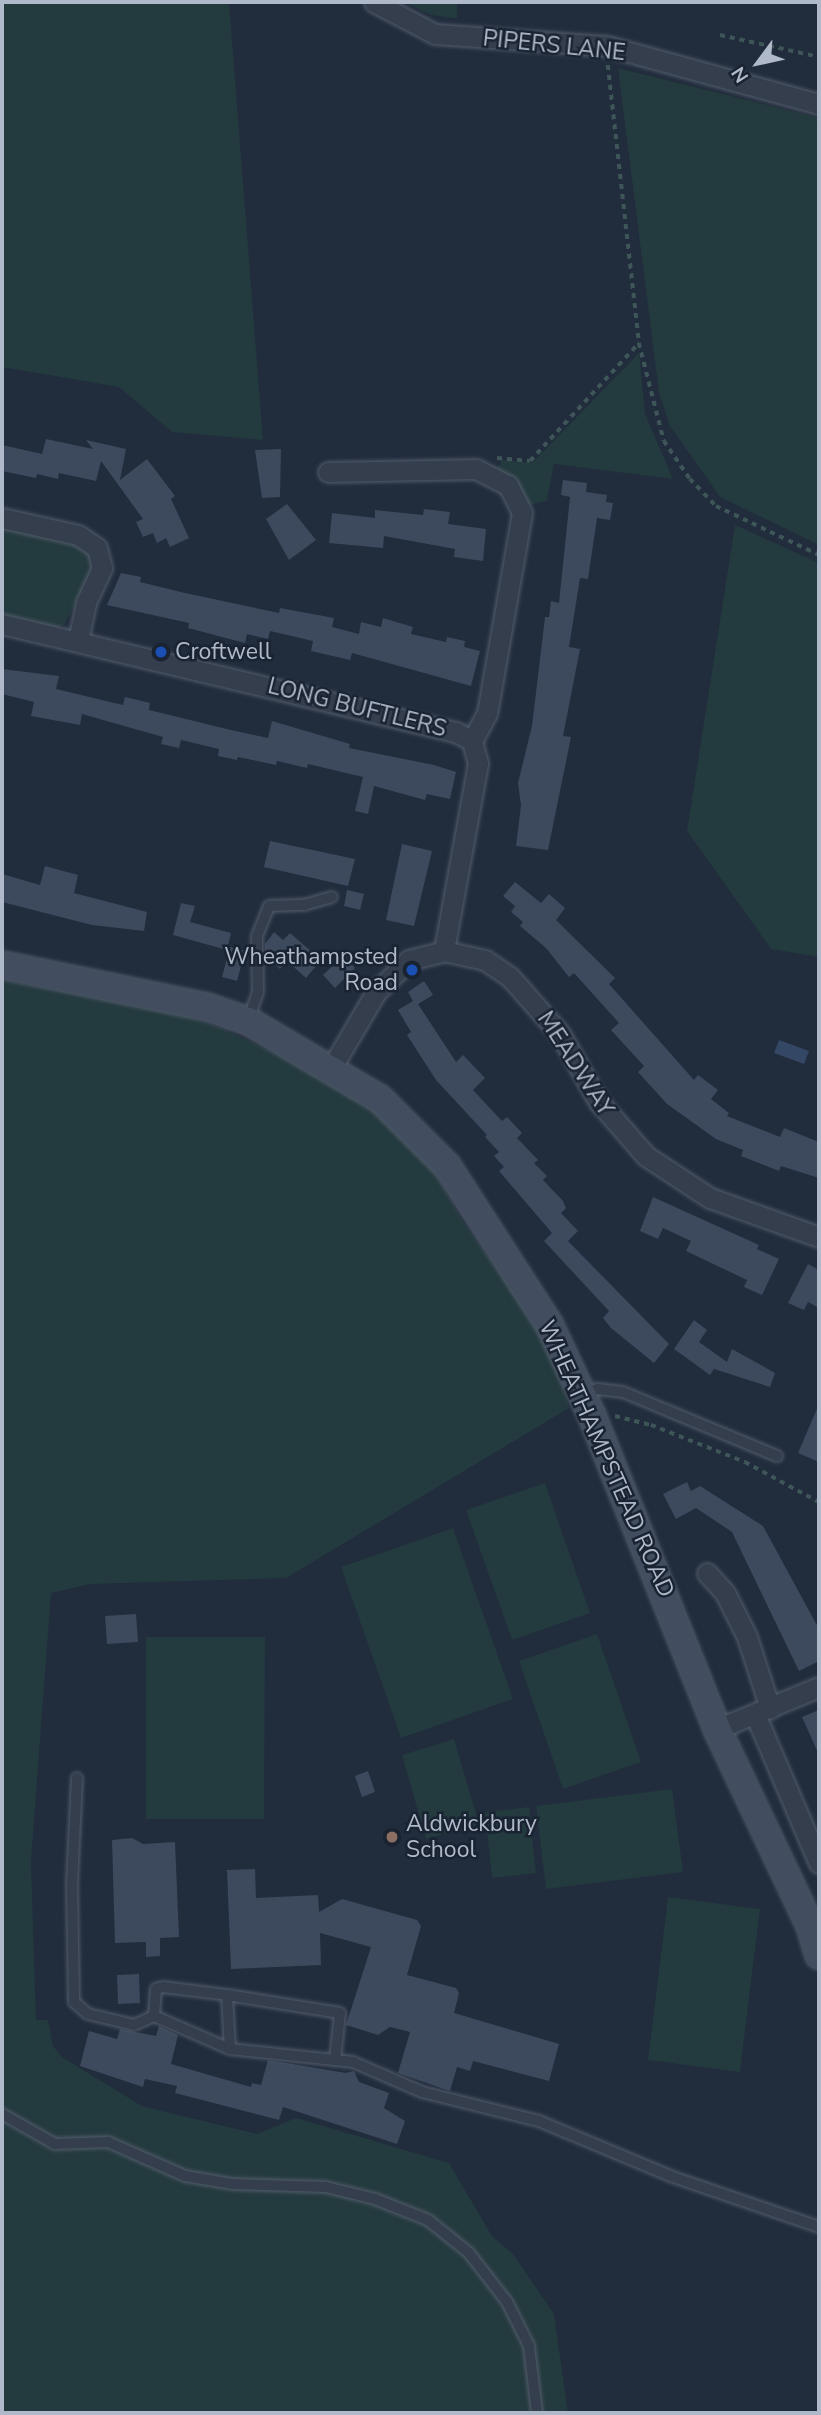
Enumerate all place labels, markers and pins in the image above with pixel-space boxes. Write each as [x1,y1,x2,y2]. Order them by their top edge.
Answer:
place label: Croftwell [175,638,272,666]
marker: Croftwell [153,644,169,660]
place label: Wheathampsted Road [224,943,398,997]
marker: Wheathampsted Road [404,962,420,978]
place label: Aldwickbury School [406,1810,537,1864]
marker: Aldwickbury School [384,1829,400,1845]

